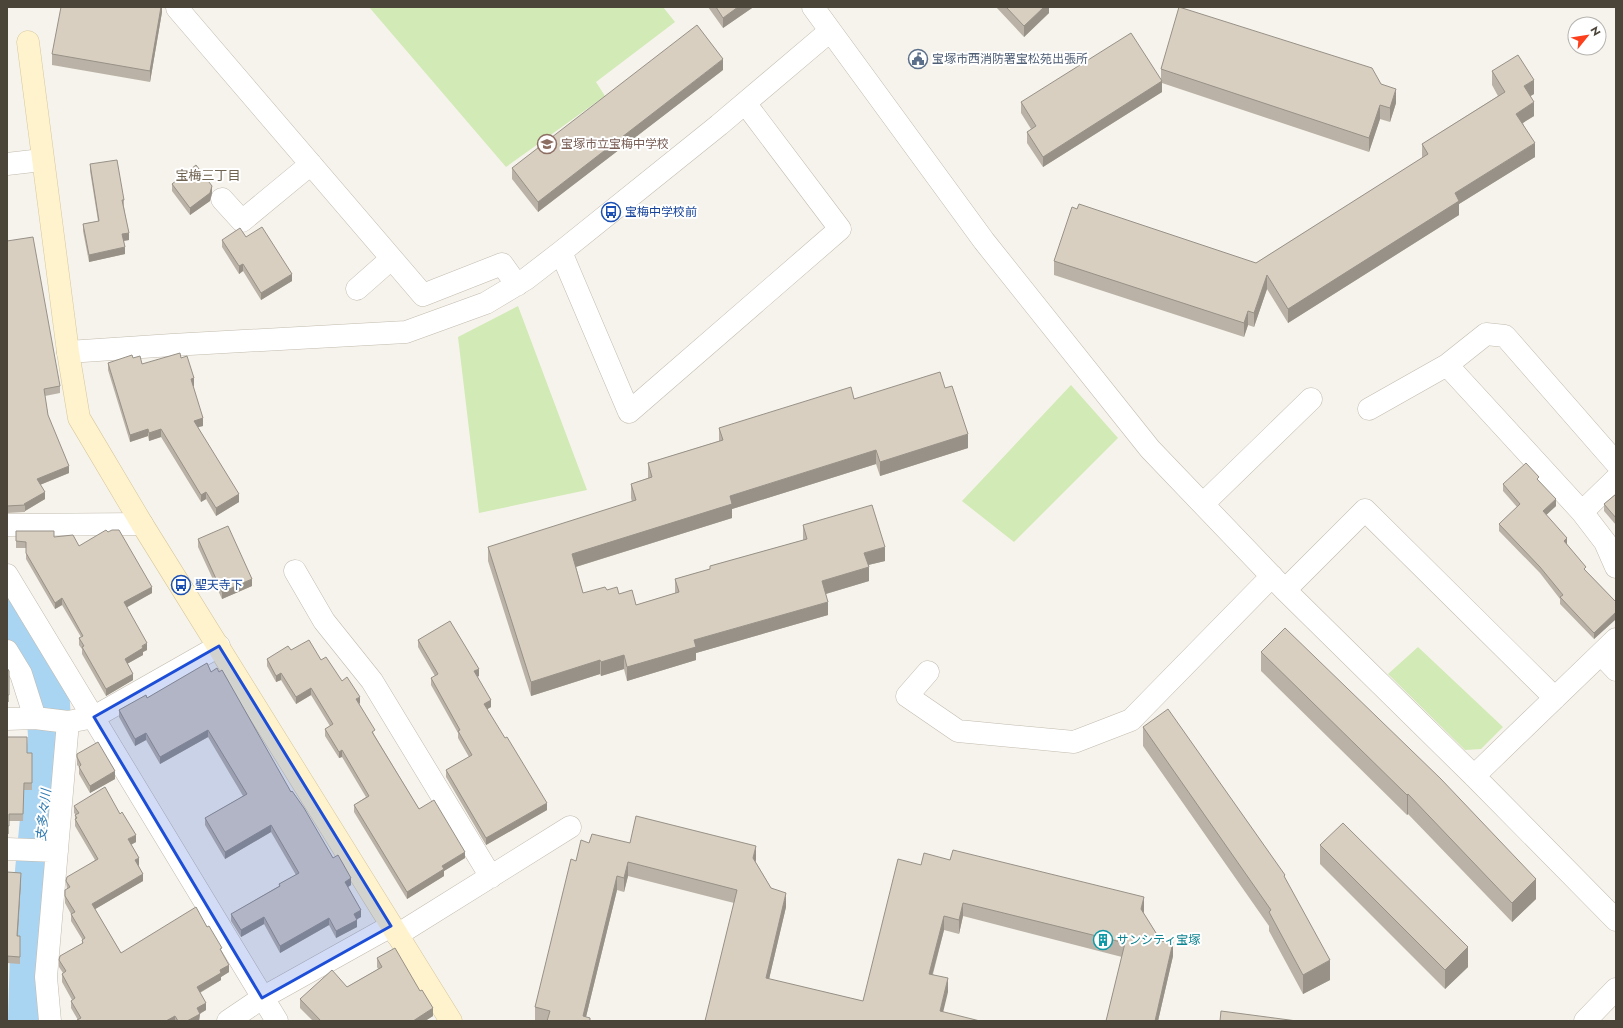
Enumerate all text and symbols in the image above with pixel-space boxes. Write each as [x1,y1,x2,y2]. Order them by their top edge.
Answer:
north arrow [1567,16,1607,56]
text: N [1587,23,1605,39]
public building icon: 宝塚市西消防署宝松苑出張所 [907,48,929,70]
place label: 宝塚市西消防署宝松苑出張所 [932,50,1088,68]
school or university icon: 宝塚市立宝梅中学校 [536,133,558,155]
place label: 宝塚市立宝梅中学校 [561,135,669,153]
district label: 宝梅三丁目 [175,166,241,185]
bus stop icon: 宝梅中学校前 [600,201,622,223]
place label: 宝梅中学校前 [625,203,697,221]
bus stop icon: 聖天寺下 [170,574,192,596]
place label: 聖天寺下 [195,576,243,594]
water label: 支多々川 [31,786,56,842]
building icon: サンシティ宝塚 [1092,929,1114,951]
place label: サンシティ宝塚 [1117,931,1200,949]

